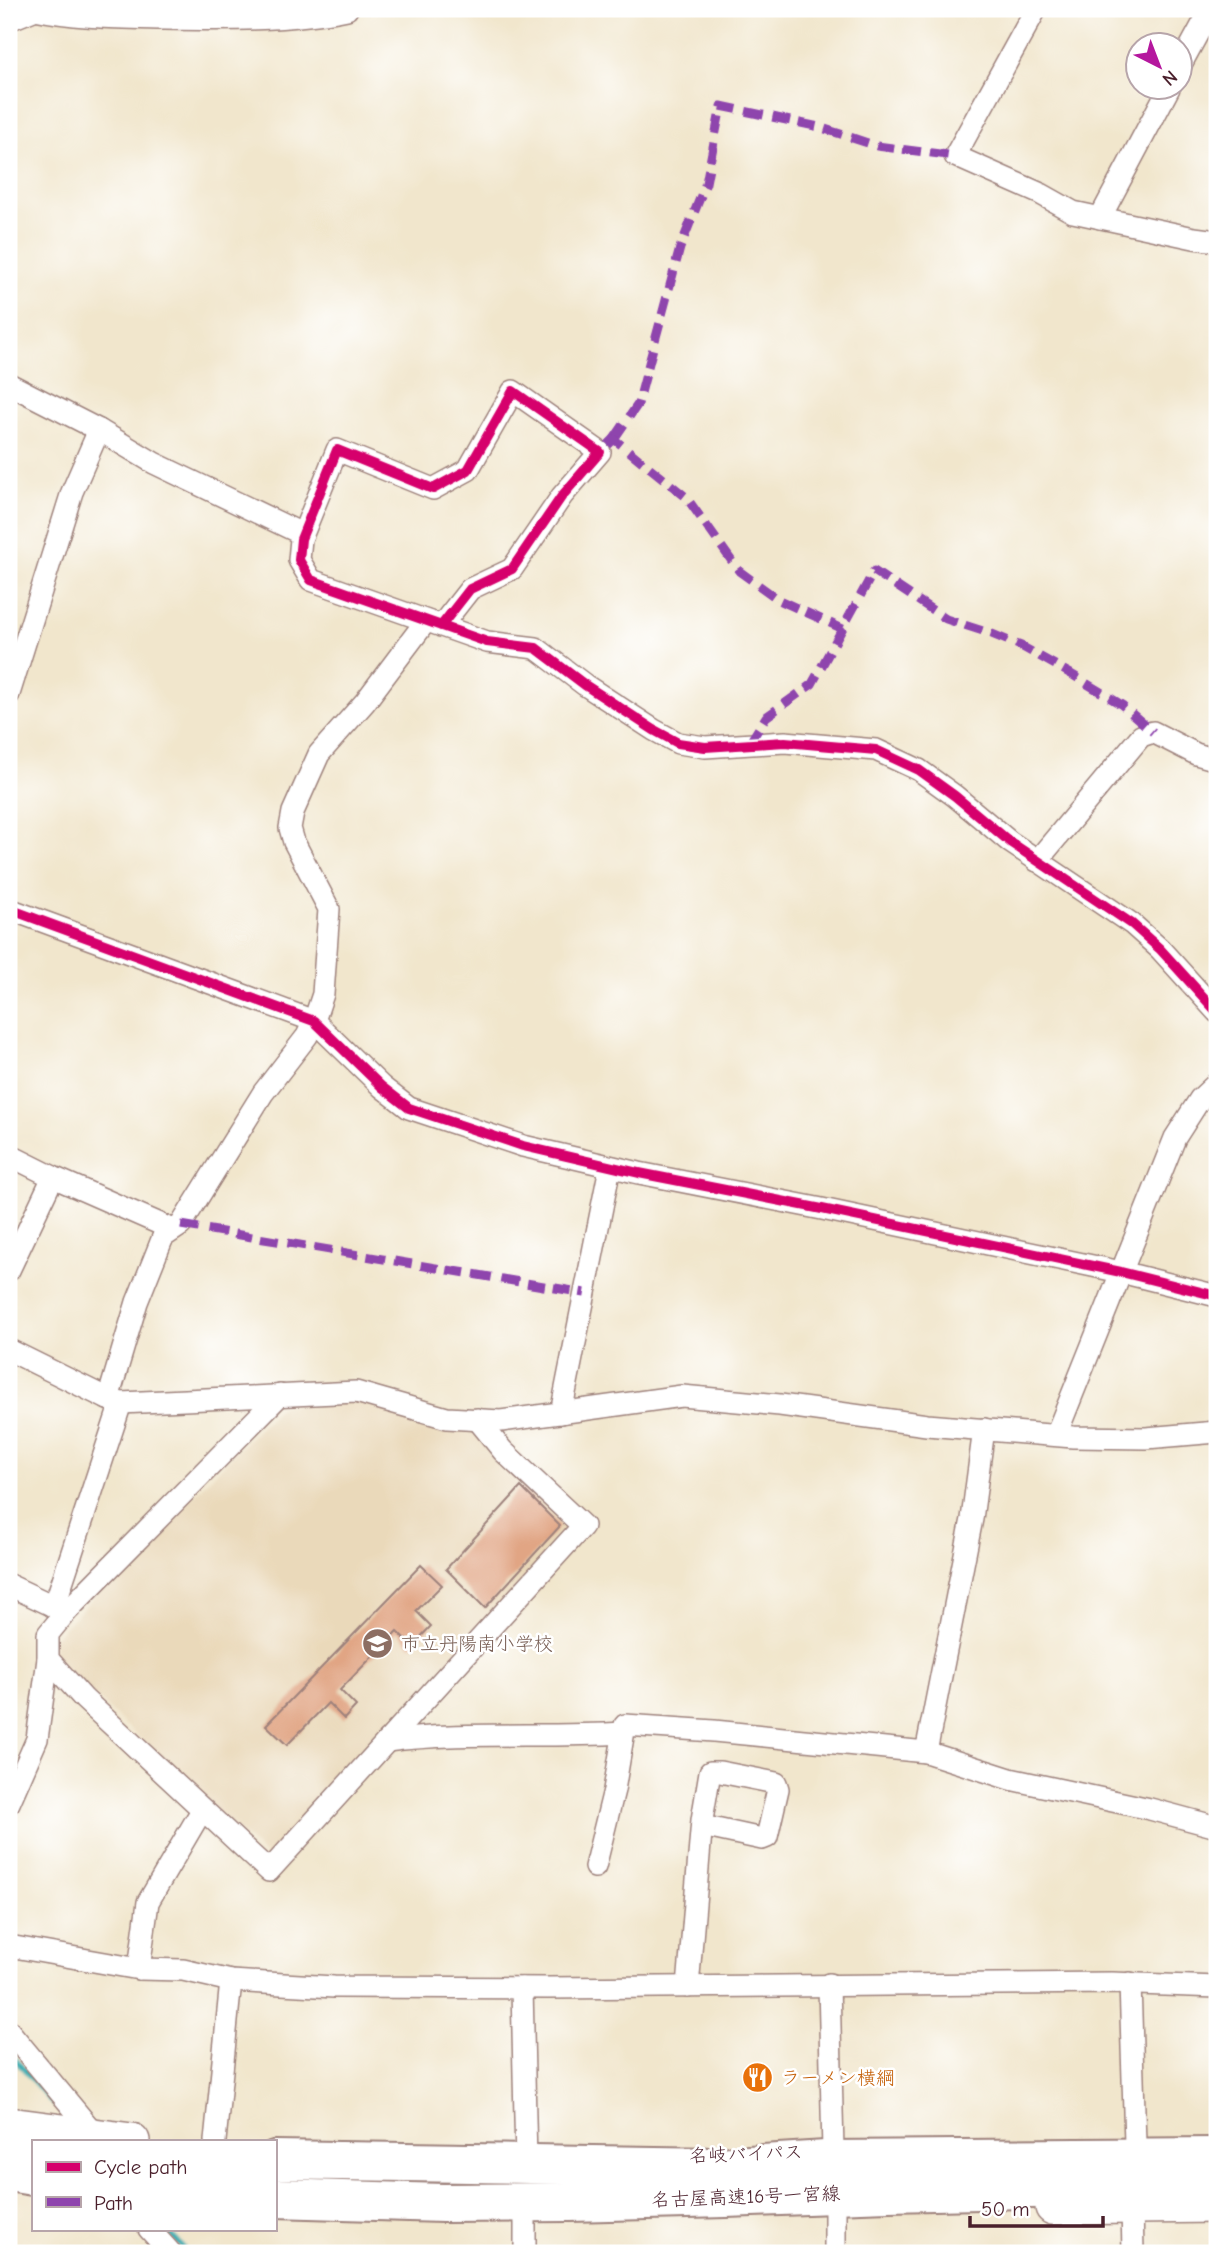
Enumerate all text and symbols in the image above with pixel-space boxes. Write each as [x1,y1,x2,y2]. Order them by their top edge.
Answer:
north arrow [1124,32,1194,102]
text: N [1158,66,1182,90]
school or university icon: 市立丹陽南小学校 [361,1627,395,1661]
place label: 市立丹陽南小学校 [401,1633,553,1655]
restaurant icon: ラーメン横綱 [741,2061,775,2095]
place label: ラーメン横綱 [781,2067,895,2089]
legend [32,2140,276,2230]
street label: 名岐バイパス [689,2141,803,2167]
text: Cycle path [94,2155,187,2179]
street label: 名古屋高速16号一宮線 [651,2183,841,2211]
scale bar [970,2185,1104,2229]
text: Path [94,2191,133,2215]
text: 50 m [981,2197,1030,2221]

